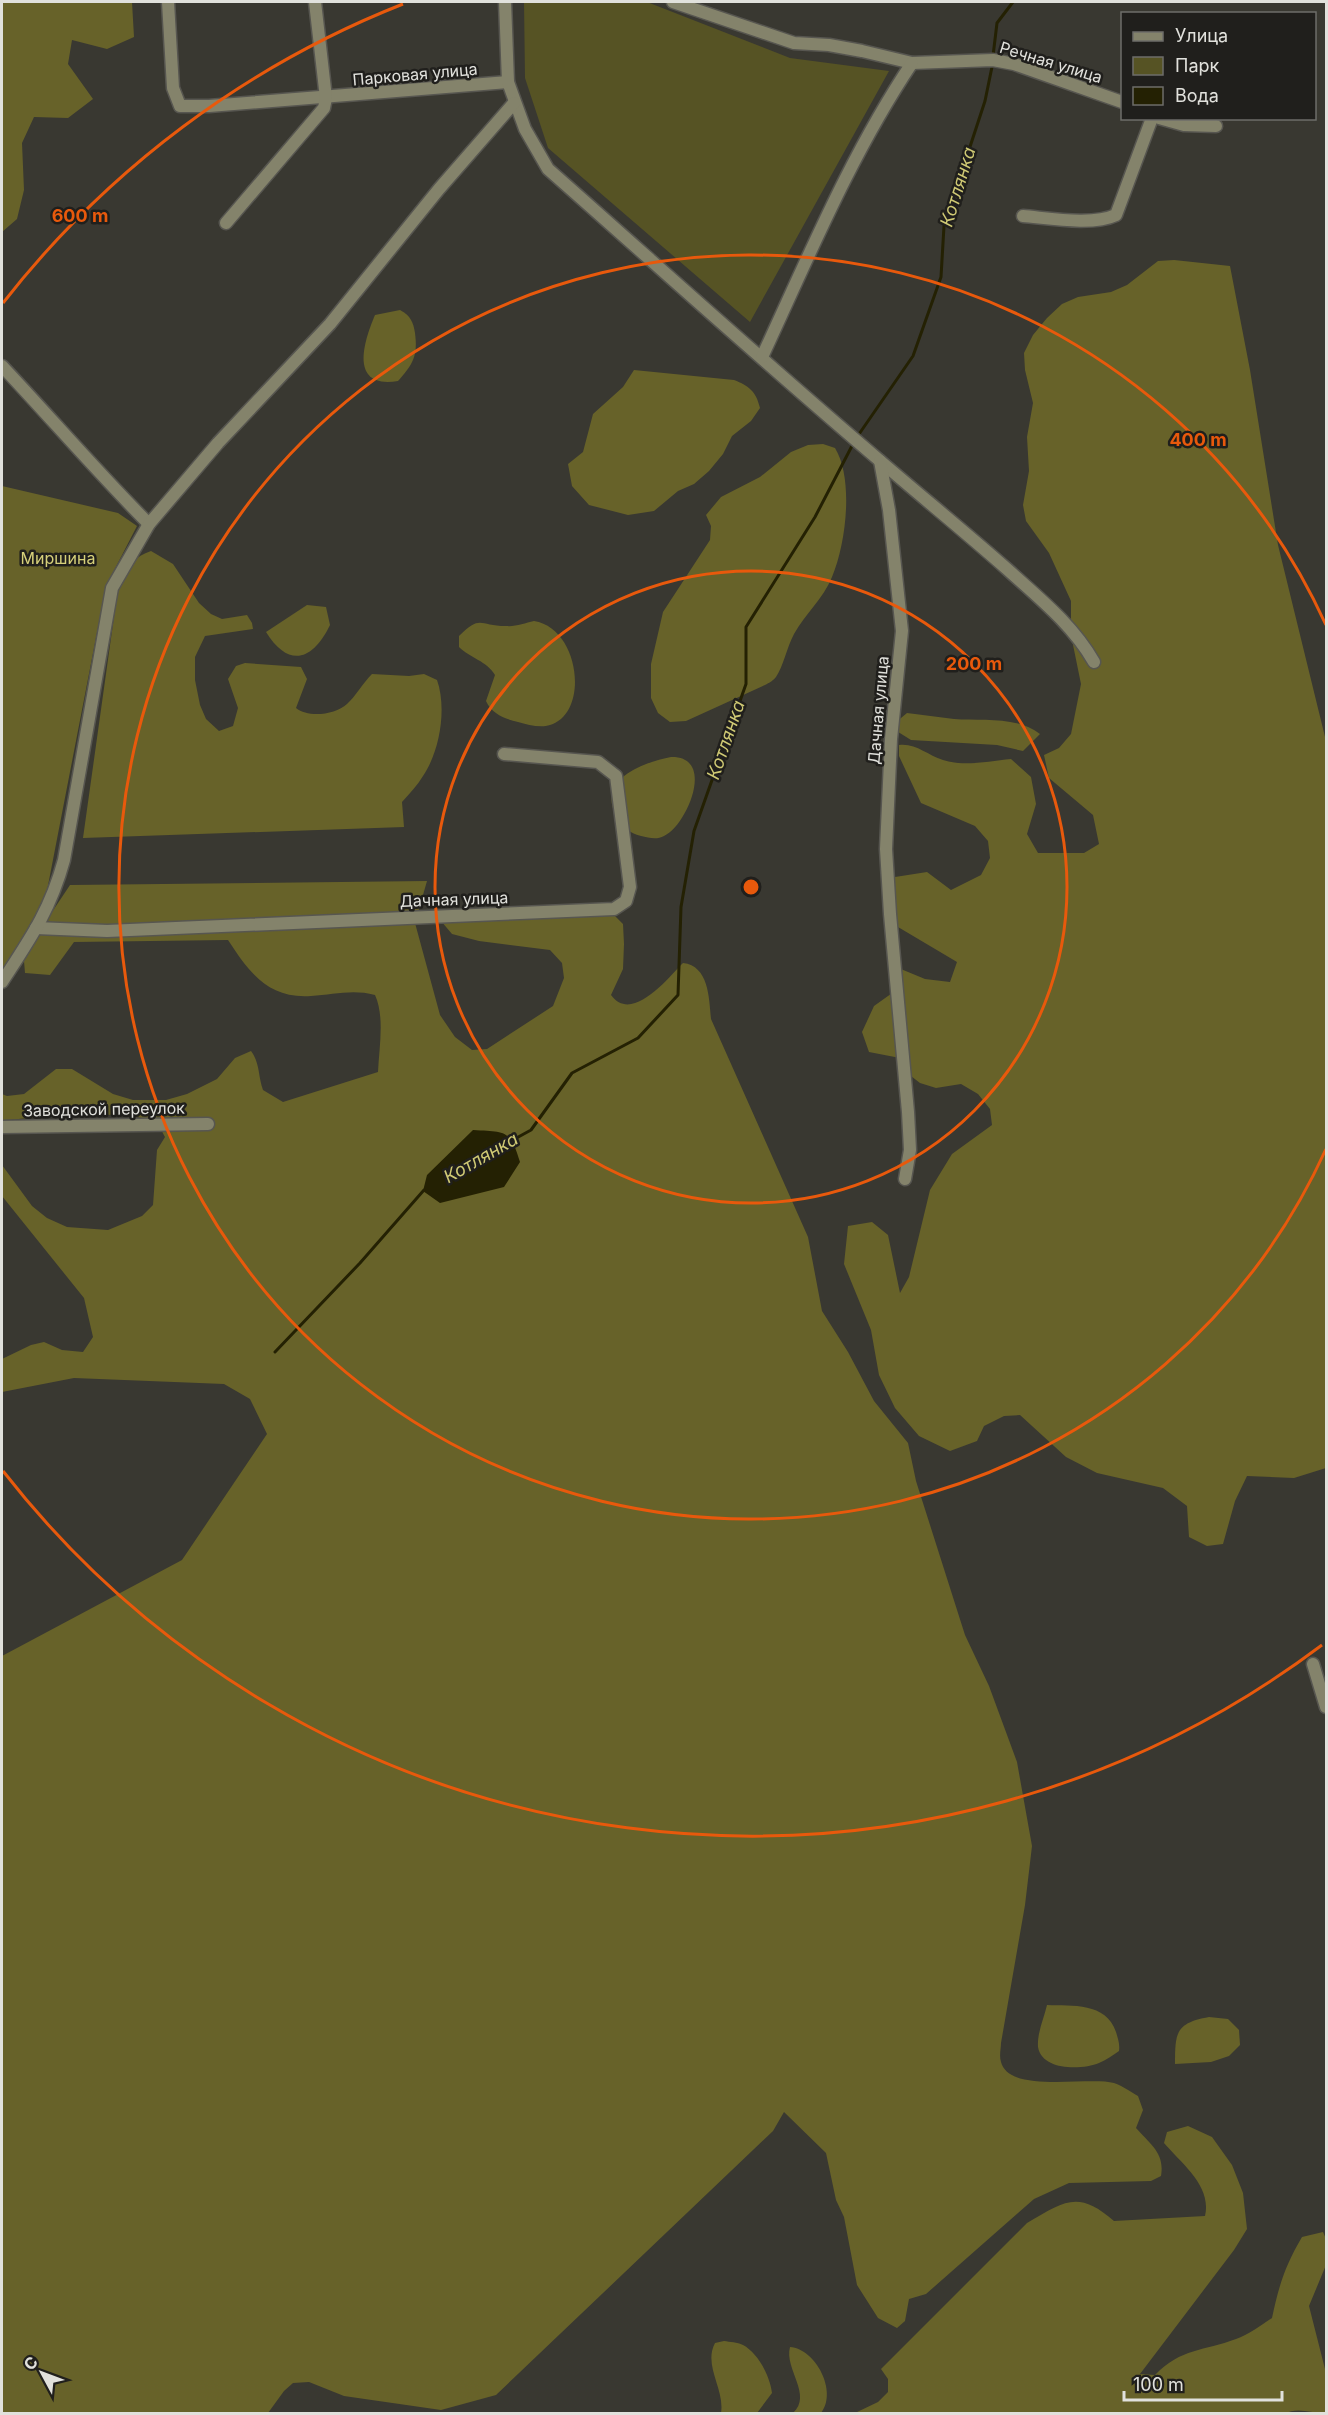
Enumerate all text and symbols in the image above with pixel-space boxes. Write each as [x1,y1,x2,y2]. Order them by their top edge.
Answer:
legend [1121,12,1316,120]
text: Улица [1175,25,1228,46]
street label: Речная улица [997,37,1105,87]
text: Парк [1175,55,1220,76]
street label: Парковая улица [352,59,478,89]
text: Вода [1175,85,1219,106]
water label: Котлянка [935,144,980,229]
text: 600 m [52,205,108,226]
text: 400 m [1169,429,1227,450]
park label: Миршина [21,548,95,568]
text: 200 m [946,653,1002,674]
street label: Дачная улица [863,655,893,765]
water label: Котлянка [702,697,749,782]
centre of rings [741,877,761,897]
street label: Дачная улица [399,887,509,911]
street label: Заводской переулок [23,1098,185,1120]
water label: Котлянка [440,1128,522,1187]
north arrow [12,2343,72,2403]
text: С [19,2352,42,2374]
scale bar [1124,2364,1282,2402]
text: 100 m [1133,2374,1184,2395]

